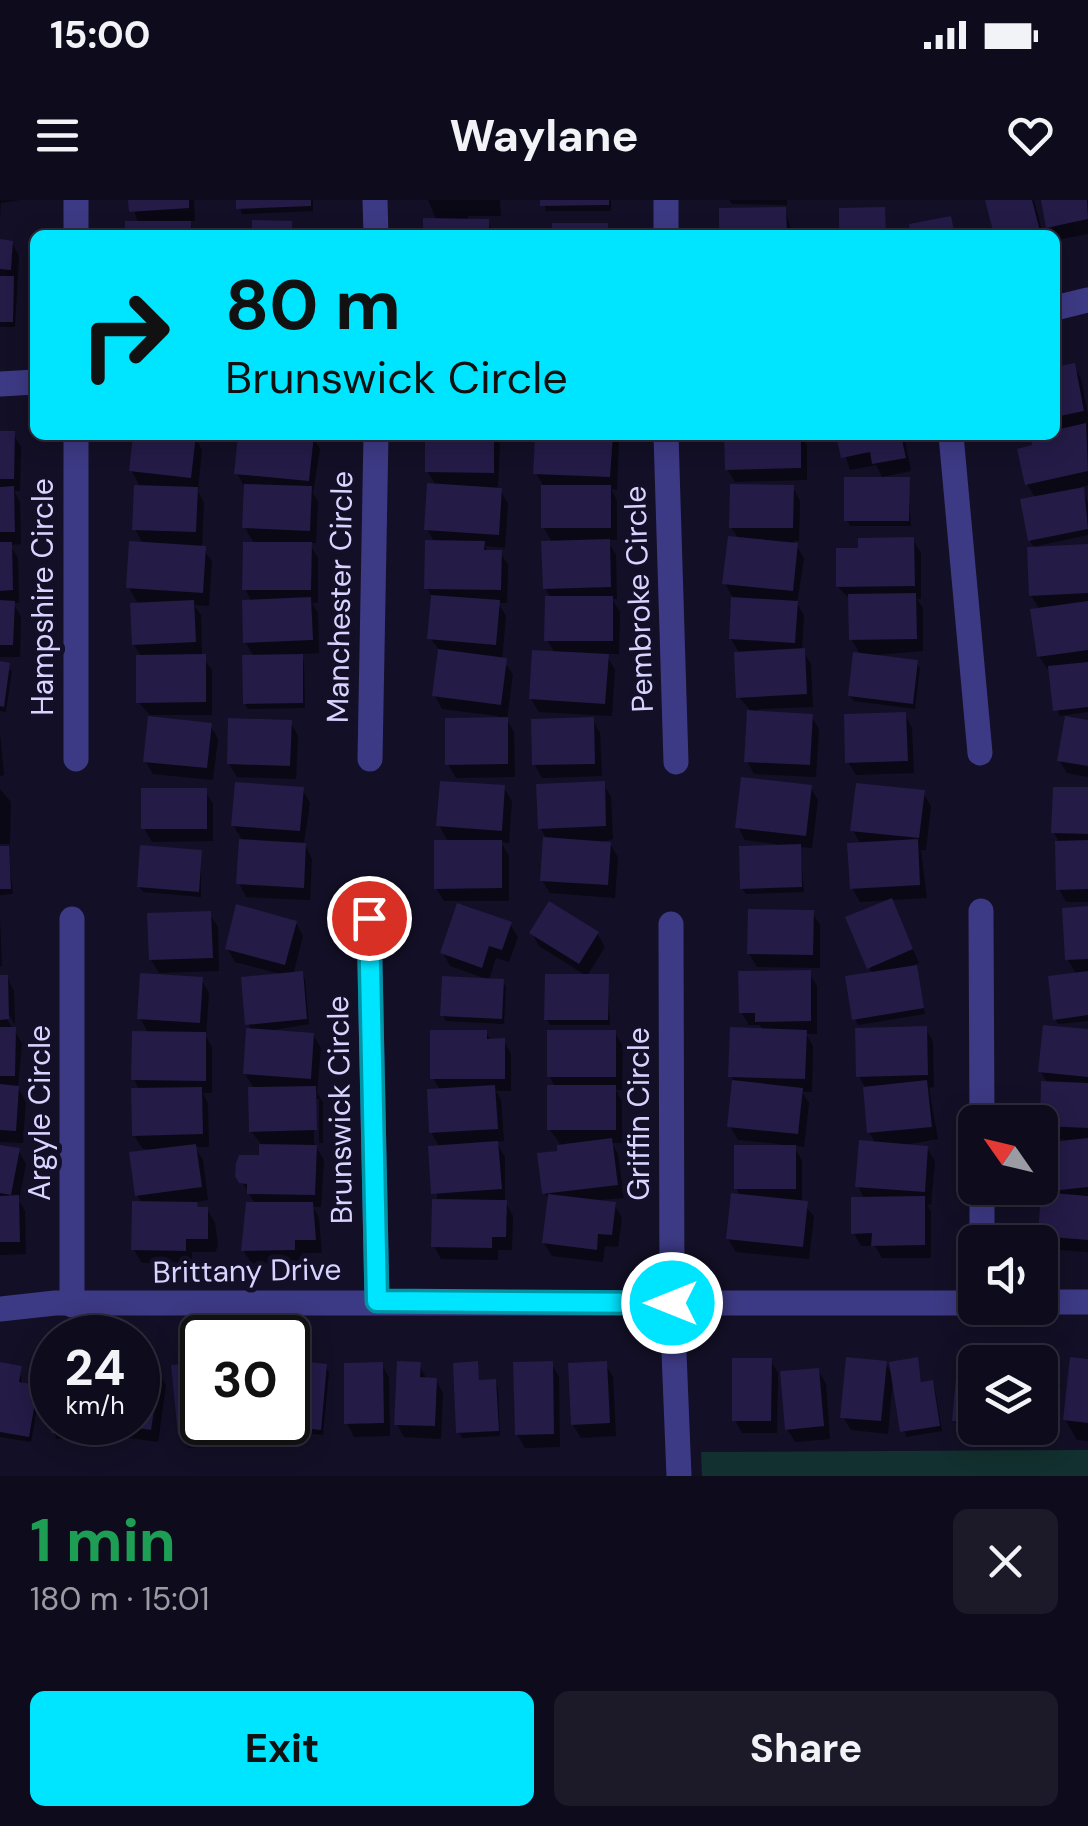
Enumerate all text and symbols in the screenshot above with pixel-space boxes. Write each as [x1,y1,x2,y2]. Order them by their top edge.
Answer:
text: 15:00 [50,10,151,60]
text: Waylane [449,106,639,165]
icon: menu [30,108,85,163]
icon: heart [1003,108,1058,163]
text: 80 m [225,260,401,351]
icon: right [60,270,190,400]
text: Brunswick Circle [225,348,568,407]
street label: Manchester Circle [318,471,361,723]
street label: Hampshire Circle [23,478,62,716]
street label: Pembroke Circle [615,485,662,713]
pin [327,876,412,961]
icon: arrive [342,891,397,946]
street label: Brunswick Circle [318,995,361,1225]
street label: Argyle Circle [20,1025,59,1201]
street label: Griffin Circle [619,1027,658,1201]
north arrow [958,1105,1058,1205]
map controls [958,1105,1058,1445]
button: sound [958,1225,1058,1325]
street label: Brittany Drive [152,1249,342,1292]
position arrow [620,1251,724,1355]
speed limit sign: 30 [180,1315,310,1445]
text: 24 [65,1335,126,1401]
button: layers [958,1345,1058,1445]
text: km/h [65,1389,125,1422]
text: 1 min [30,1501,176,1580]
button: close [953,1509,1058,1614]
text: 180 m · 15:01 [30,1578,210,1620]
button: Exit [30,1691,534,1806]
button: Share [554,1691,1058,1806]

